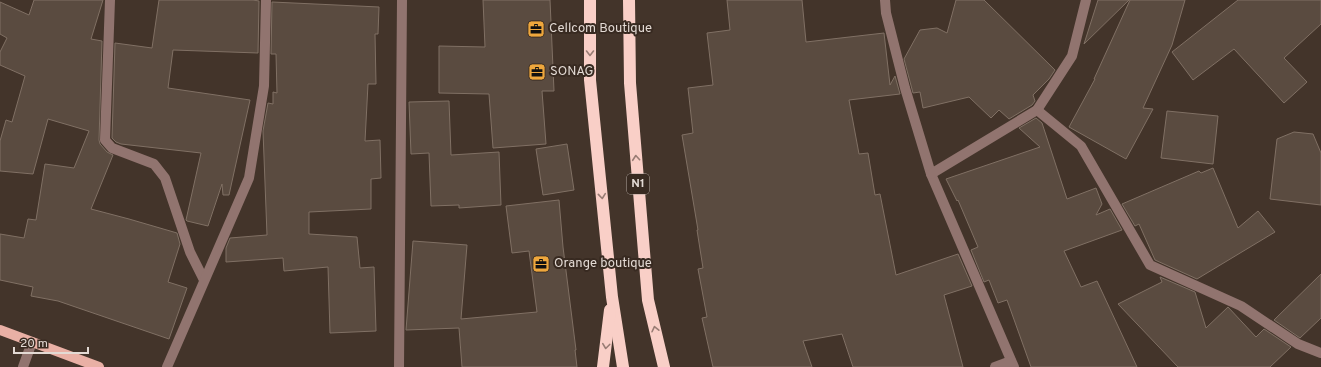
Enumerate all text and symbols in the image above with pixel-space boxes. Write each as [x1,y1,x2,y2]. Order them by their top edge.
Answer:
office icon: Cellcom Boutique [526,19,546,39]
place label: Cellcom Boutique [549,21,652,37]
one-way arrow [586,50,594,56]
office icon: SONAG [527,62,547,82]
place label: SONAG [550,64,593,80]
one-way arrow [631,155,640,161]
road number: N1 [627,174,649,194]
one-way arrow [597,193,606,199]
office icon: Orange boutique [531,254,551,274]
place label: Orange boutique [554,256,652,272]
one-way arrow [651,326,659,332]
scale bar [14,329,88,355]
text: 20 m [20,336,48,352]
one-way arrow [602,343,611,349]

